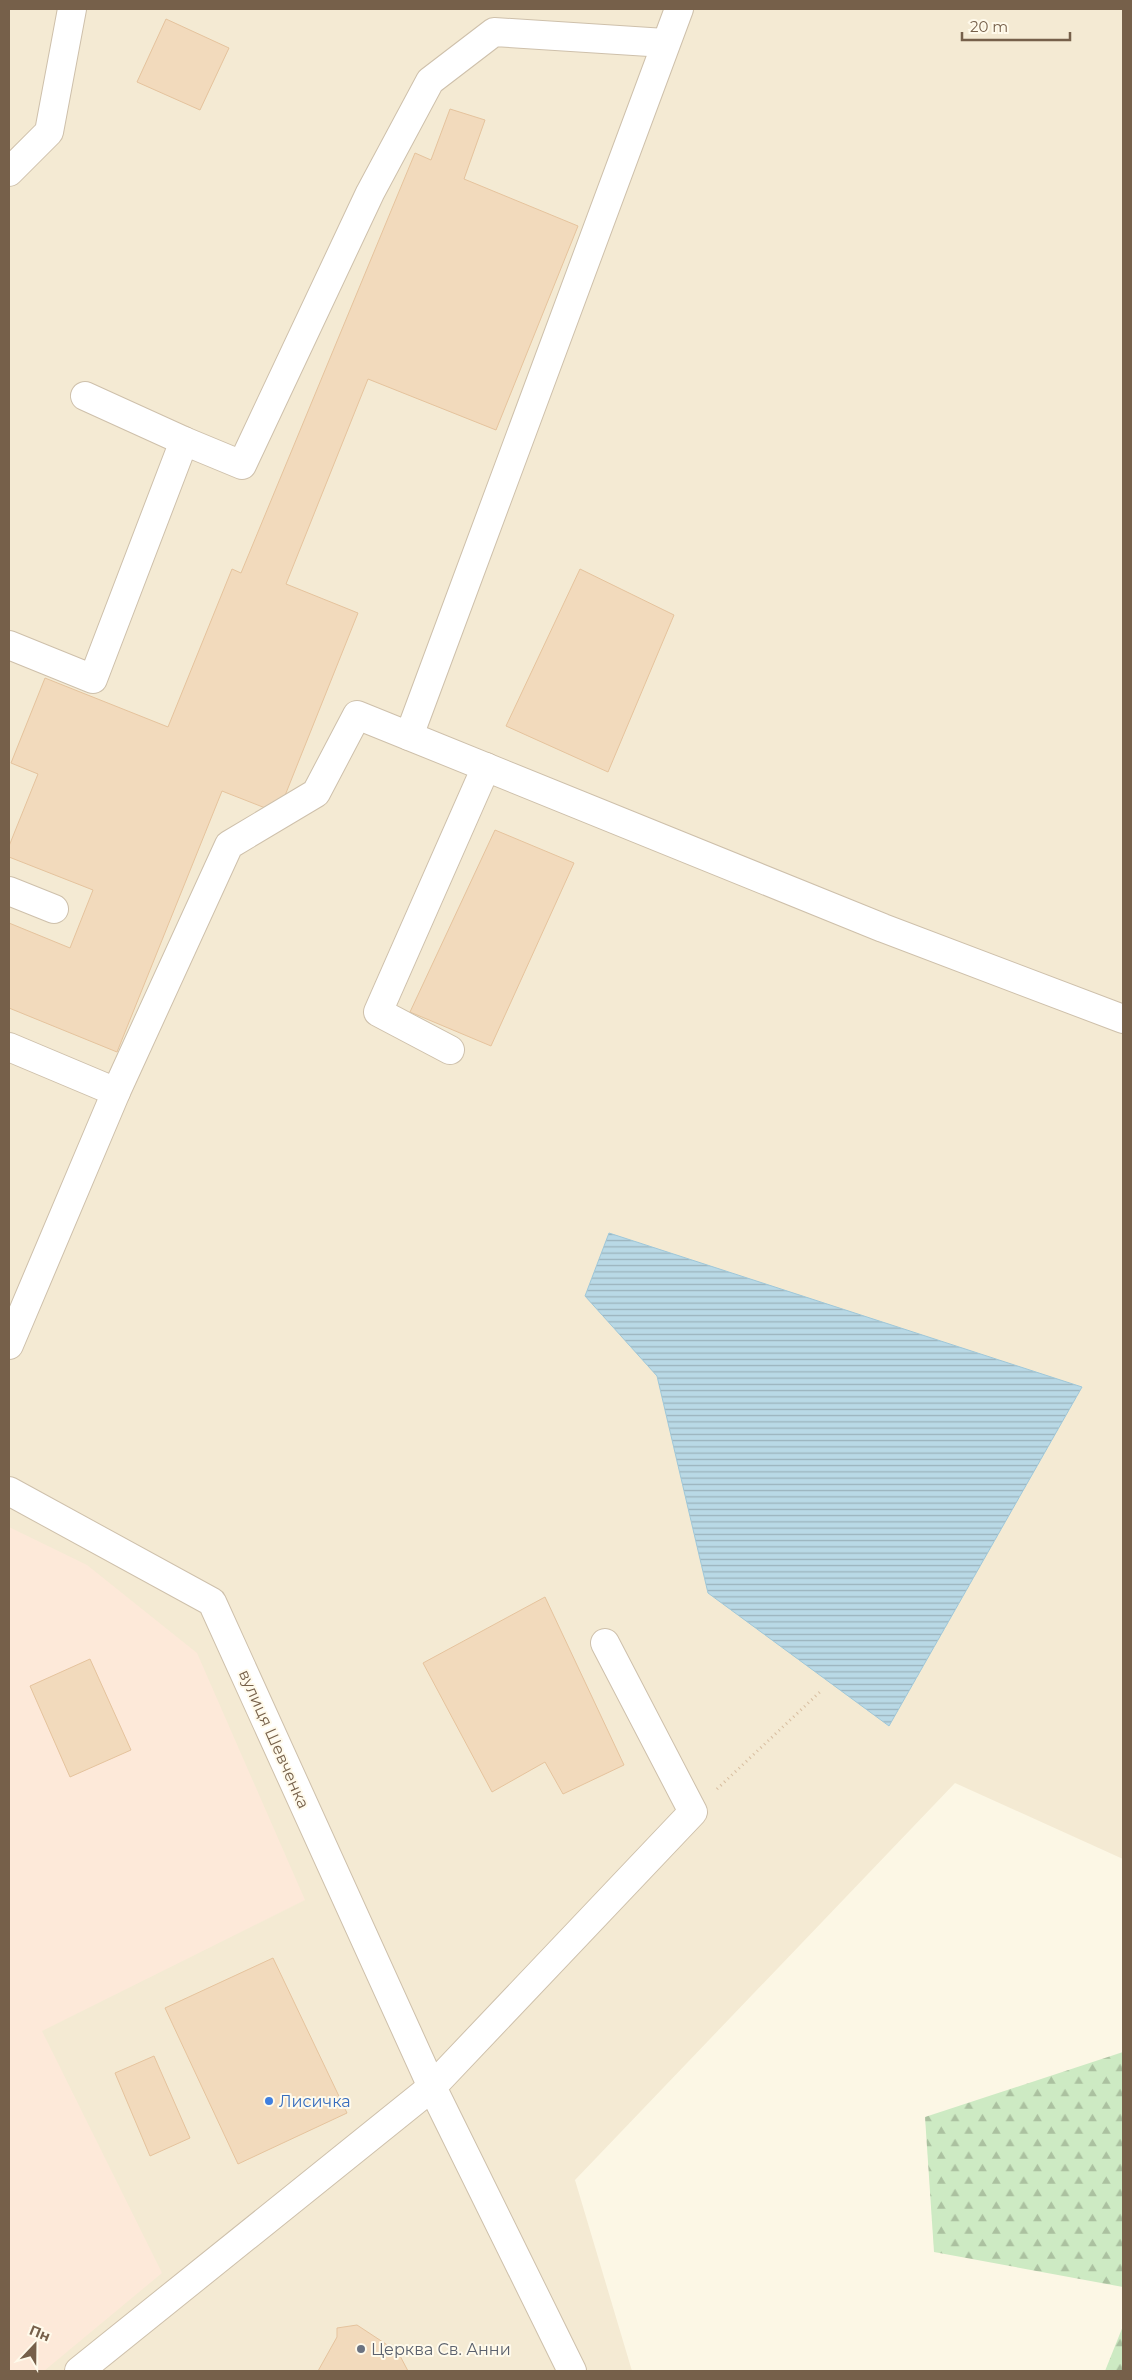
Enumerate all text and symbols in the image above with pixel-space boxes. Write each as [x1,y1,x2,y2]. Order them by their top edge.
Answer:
scale bar [962,10,1070,42]
text: 20 m [970,17,1008,36]
street label: вулиця Шевченка [235,1667,313,1811]
place label: Лисичка [279,2092,351,2111]
marker: Лисичка [263,2095,275,2107]
north arrow [10,2320,60,2370]
text: Пн [27,2321,53,2345]
place label: Церква Св. Анни [371,2340,511,2359]
marker: Церква Св. Анни [355,2343,367,2355]

